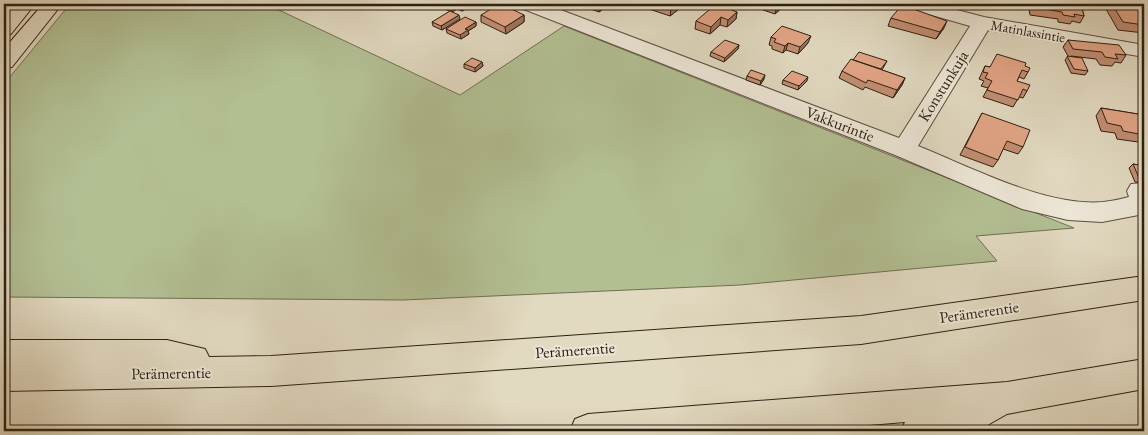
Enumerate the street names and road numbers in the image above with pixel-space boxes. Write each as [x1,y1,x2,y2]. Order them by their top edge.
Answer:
street label: Matinlassintie [989,16,1067,46]
street label: Konstunkuja [913,46,973,126]
street label: Vakkurintie [803,101,877,147]
street label: Perämerentie [938,296,1020,328]
street label: Perämerentie [534,337,616,363]
street label: Perämerentie [131,362,211,384]

